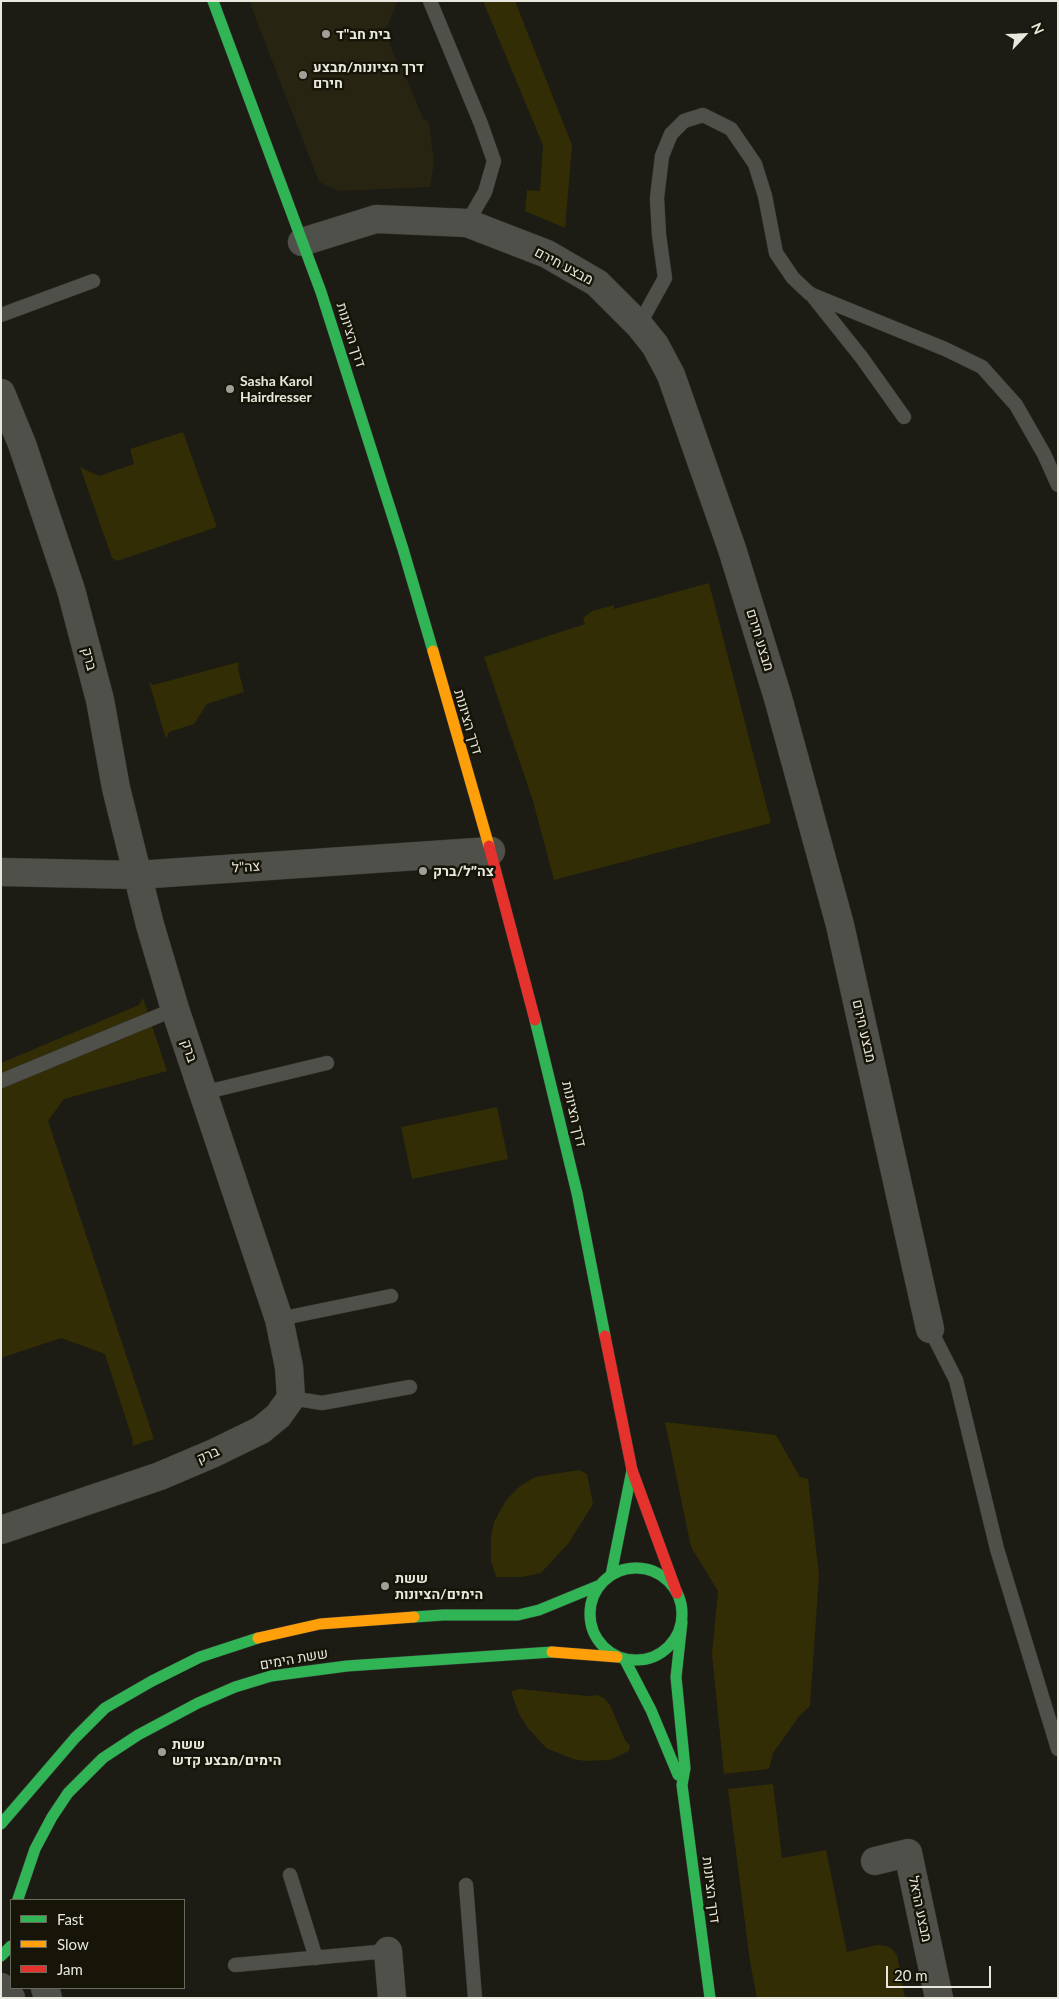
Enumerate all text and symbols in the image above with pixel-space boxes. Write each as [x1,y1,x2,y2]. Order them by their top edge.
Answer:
north arrow [999,10,1049,60]
text: N [1028,20,1048,37]
place label: בית חב"ד [336,26,391,42]
marker: בית חב"ד [320,28,332,40]
place label: דרך הציונות/מבצע חירם [313,59,424,92]
marker: דרך הציונות/מבצע חירם [297,69,309,81]
street label: מבצע חירם [532,244,596,288]
street label: דרך הציונות [333,301,369,369]
place label: Sasha Karol Hairdresser [240,373,312,406]
marker: Sasha Karol Hairdresser [224,383,236,395]
street label: מבצע חירם [743,607,777,673]
street label: ברק [78,646,100,672]
street label: דרך הציונות [450,688,486,756]
street label: צה"ל [231,858,261,876]
place label: צה״ל/ברק [433,863,494,879]
marker: צה״ל/ברק [417,865,429,877]
street label: מבצע חירם [849,998,879,1064]
street label: ברק [177,1037,201,1065]
street label: דרך הציונות [558,1080,590,1148]
street label: ברק [194,1443,222,1467]
place label: ששת הימים/הציונות [395,1570,483,1602]
marker: ששת הימים/הציונות [379,1580,391,1592]
street label: ששת הימים [259,1645,329,1673]
place label: ששת הימים/מבצע קדש [172,1736,281,1768]
marker: ששת הימים/מבצע קדש [156,1746,168,1758]
street label: דרך הציונות [699,1856,723,1924]
street label: מבצע הראל [905,1875,935,1943]
legend [10,1899,185,1989]
text: Fast [57,1910,84,1928]
text: Slow [57,1935,89,1953]
scale bar [889,1956,994,1988]
text: Jam [57,1960,83,1978]
text: 20 m [894,1966,928,1984]

